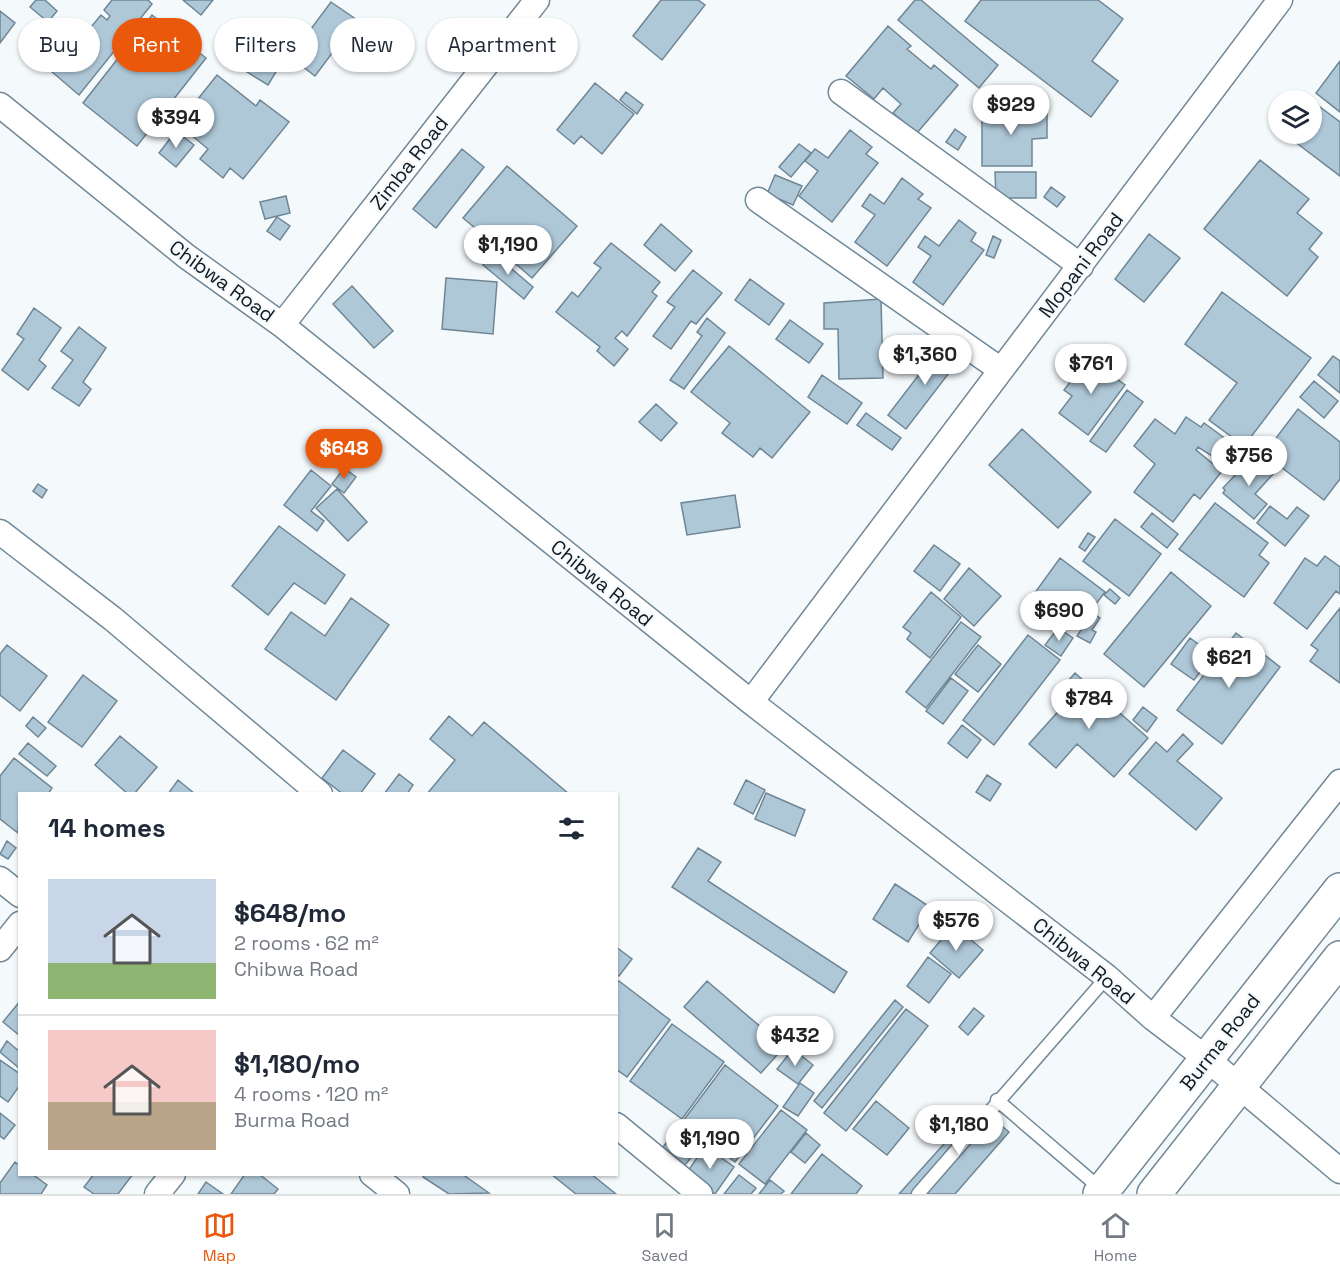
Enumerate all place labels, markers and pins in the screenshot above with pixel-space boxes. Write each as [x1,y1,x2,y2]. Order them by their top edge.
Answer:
pin: $929 [975,85,1047,136]
pin: $394 [140,98,212,149]
pin: $1,190 [459,225,557,276]
pin: $1,360 [876,335,974,386]
pin: $761 [1055,344,1127,395]
pin: $648 [308,429,380,480]
pin: $756 [1213,436,1285,487]
pin: $690 [1023,591,1095,642]
pin: $621 [1193,638,1265,689]
pin: $784 [1053,679,1125,730]
pin: $576 [920,901,992,952]
pin: $432 [759,1016,831,1067]
pin: $1,180 [910,1105,1008,1156]
pin: $1,190 [661,1119,759,1170]

